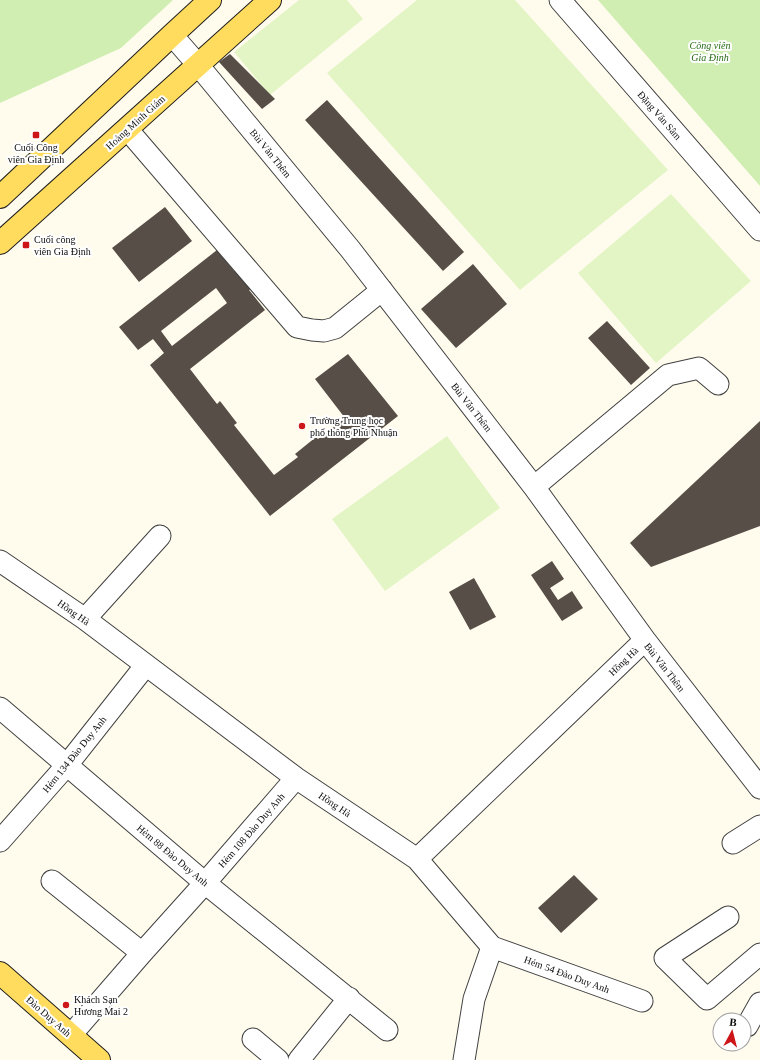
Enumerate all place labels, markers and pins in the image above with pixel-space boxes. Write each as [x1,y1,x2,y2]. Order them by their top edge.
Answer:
marker: Cuối Công viên Gia Định [31,130,41,140]
place label: Cuối Công viên Gia Định [8,142,64,166]
place label: Cuối công viên Gia Định [34,234,91,258]
marker: Cuối công viên Gia Định [21,240,31,250]
place label: Trường Trung học phổ thông Phú Nhuận [310,415,398,438]
marker: Trường Trung học phổ thông Phú Nhuận [297,421,307,431]
place label: Khách Sạn Hương Mai 2 [74,994,128,1017]
marker: Khách Sạn Hương Mai 2 [61,1000,71,1010]

